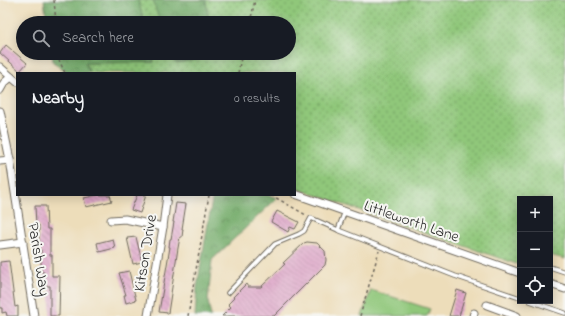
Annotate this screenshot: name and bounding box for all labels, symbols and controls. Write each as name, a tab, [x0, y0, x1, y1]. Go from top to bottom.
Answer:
search box	[16, 16, 296, 60]
icon: search	[30, 27, 52, 49]
text: Search here	[62, 27, 134, 49]
text: Nearby	[32, 86, 84, 111]
text: 0 results	[234, 89, 280, 108]
street label: Littleworth Lane	[360, 194, 463, 250]
map controls	[517, 196, 553, 304]
button: +	[517, 196, 553, 232]
street label: Kitson Drive	[128, 212, 164, 294]
street label: Parish Way	[20, 221, 56, 298]
button: −	[517, 232, 553, 268]
button: locate	[517, 268, 553, 304]

